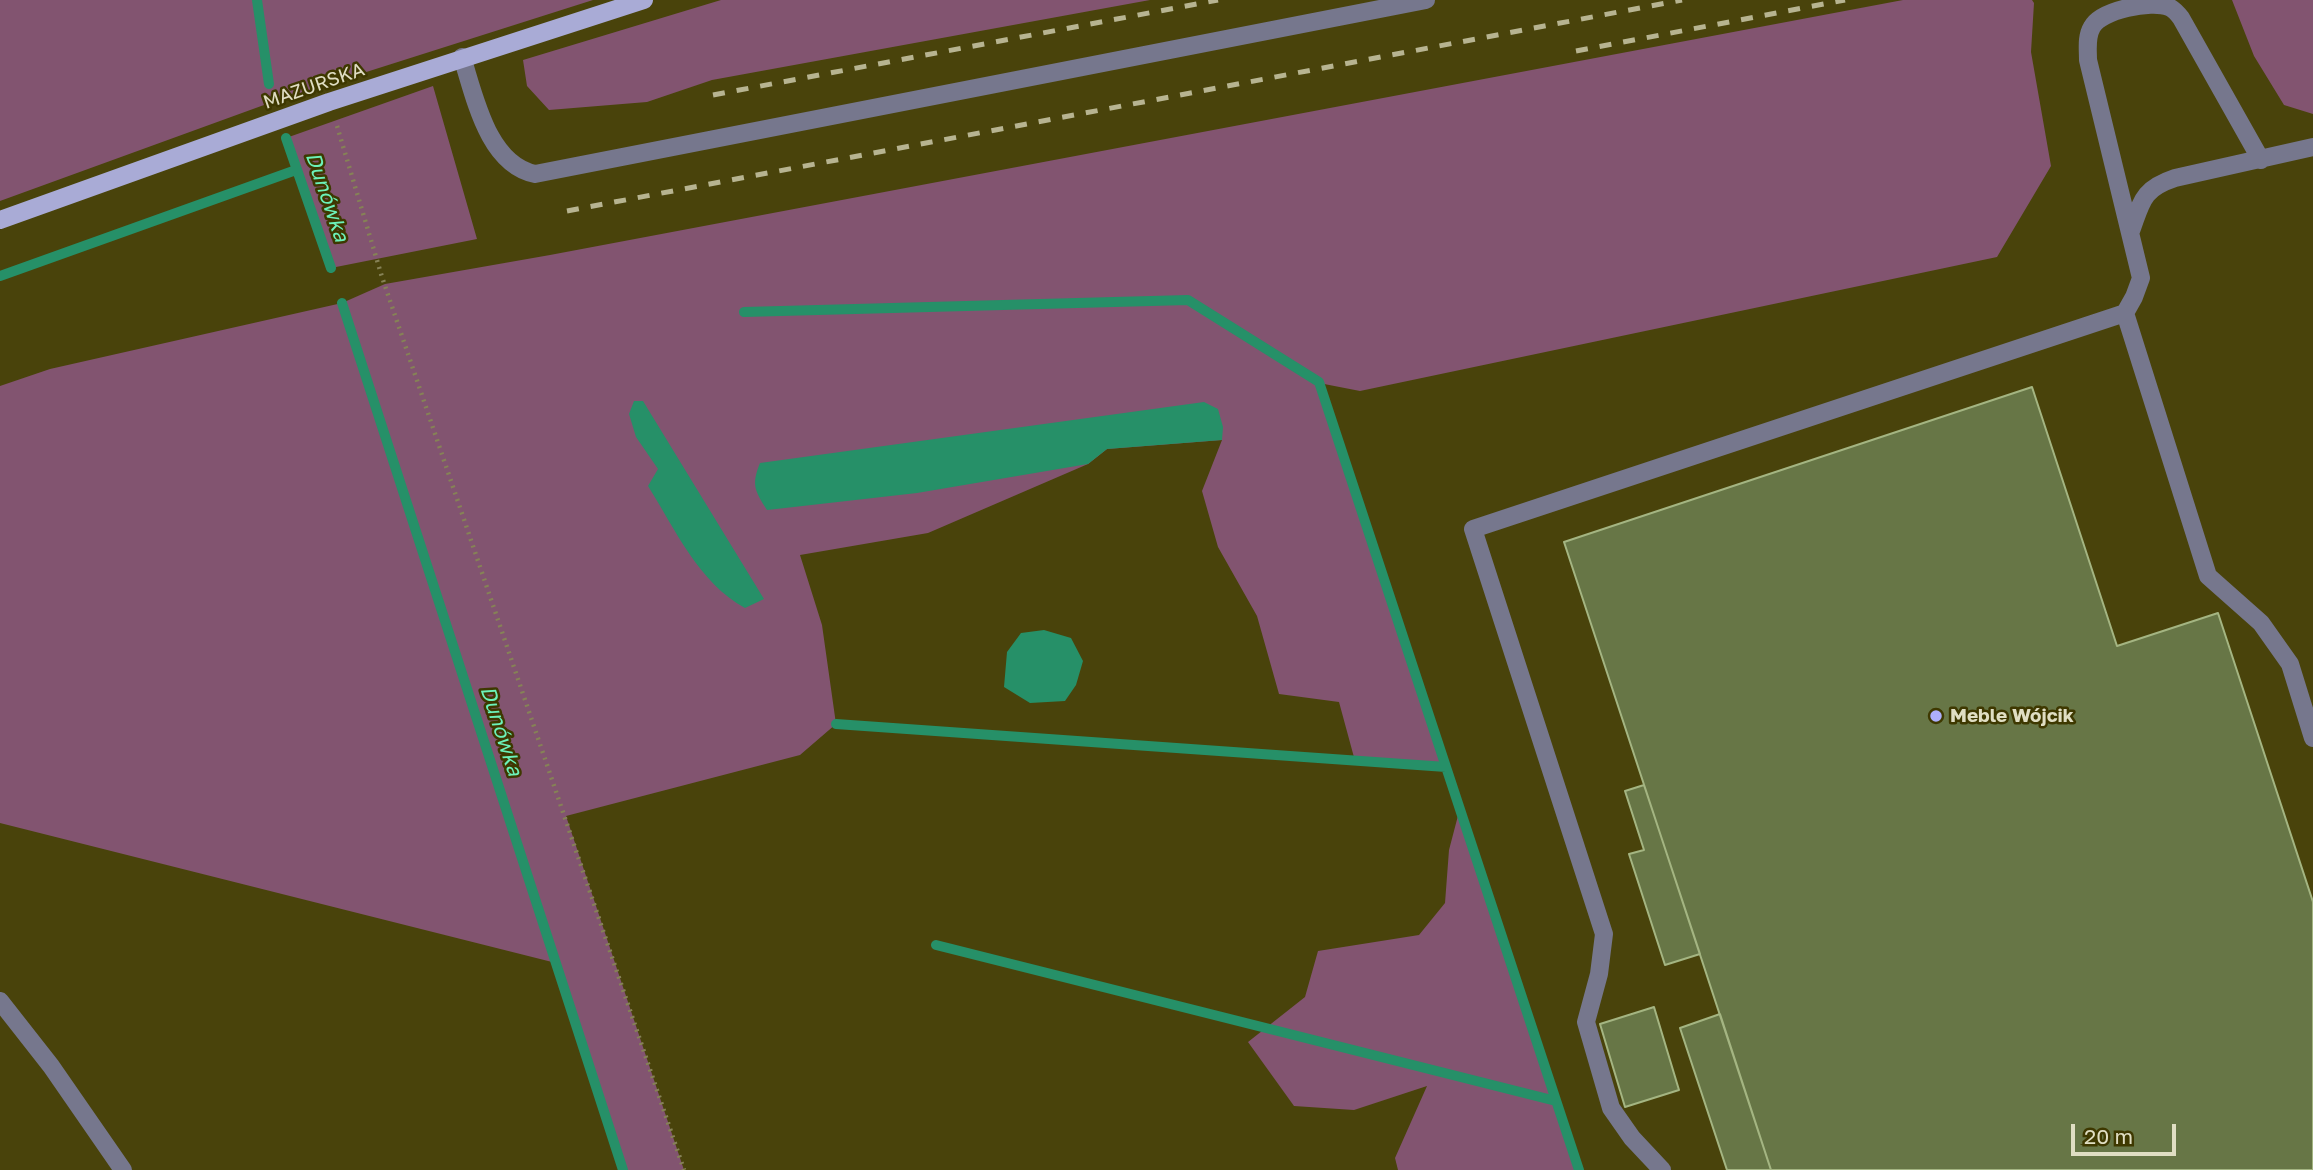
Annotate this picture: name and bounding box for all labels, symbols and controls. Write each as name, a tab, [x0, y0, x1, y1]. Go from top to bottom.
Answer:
street label: MAZURSKA	[260, 58, 368, 114]
water label: Dunówka	[300, 149, 354, 245]
water label: Dunówka	[475, 683, 527, 779]
place label: Meble Wójcik	[1950, 705, 2074, 727]
marker: Meble Wójcik	[1928, 708, 1944, 724]
scale bar	[2075, 1110, 2180, 1154]
text: 20 m	[2084, 1123, 2133, 1149]

